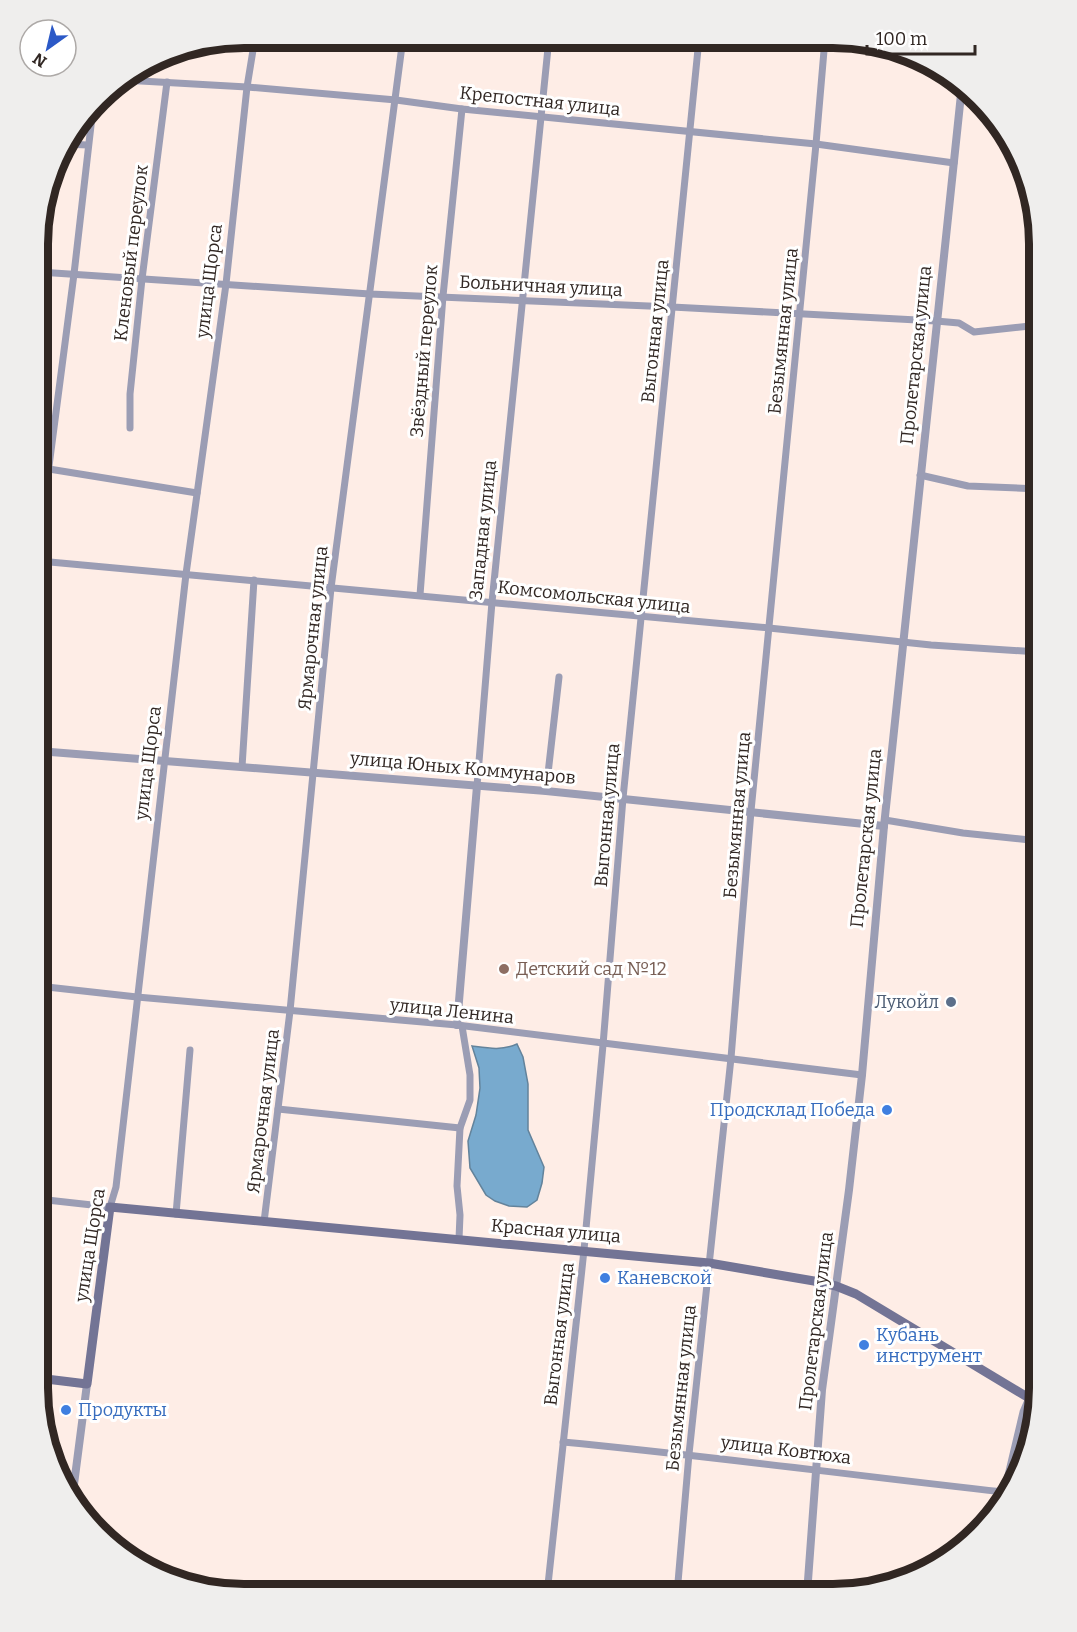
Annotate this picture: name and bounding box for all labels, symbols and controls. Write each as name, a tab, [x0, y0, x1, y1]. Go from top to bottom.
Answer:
north arrow	[18, 18, 78, 78]
scale bar	[867, 18, 975, 56]
text: 100 m	[876, 28, 927, 50]
text: N	[29, 49, 50, 71]
street label: Крепостная улица	[458, 82, 622, 120]
street label: Кленовый переулок	[109, 163, 153, 343]
street label: улица Щорса	[191, 223, 227, 340]
street label: Безымянная улица	[763, 247, 803, 415]
street label: Выгонная улица	[637, 258, 673, 404]
street label: Звёздный переулок	[405, 263, 443, 438]
street label: Пролетарская улица	[896, 264, 936, 446]
street label: Больничная улица	[459, 271, 623, 301]
street label: Западная улица	[465, 459, 501, 601]
street label: Ярмарочная улица	[293, 545, 333, 711]
street label: Комсомольская улица	[496, 576, 692, 618]
street label: улица Щорса	[130, 705, 166, 822]
street label: Безымянная улица	[719, 731, 755, 899]
street label: Выгонная улица	[590, 742, 624, 888]
street label: улица Юных Коммунаров	[348, 747, 577, 789]
street label: Пролетарская улица	[846, 747, 886, 929]
place label: Детский сад №12	[516, 958, 667, 980]
marker: Детский сад №12	[497, 962, 511, 976]
place label: Лукойл	[875, 991, 939, 1013]
street label: улица Ленина	[388, 993, 515, 1028]
marker: Лукойл	[944, 995, 958, 1009]
street label: Ярмарочная улица	[242, 1027, 284, 1194]
place label: Продсклад Победа	[710, 1099, 875, 1121]
marker: Продсклад Победа	[880, 1103, 894, 1117]
street label: улица Щорса	[70, 1186, 110, 1304]
street label: Красная улица	[490, 1214, 622, 1248]
street label: Пролетарская улица	[794, 1230, 838, 1412]
street label: Выгонная улица	[539, 1261, 579, 1407]
place label: Каневской	[617, 1267, 712, 1289]
marker: Каневской	[598, 1271, 612, 1285]
street label: Безымянная улица	[661, 1304, 701, 1472]
place label: Кубань инструмент	[876, 1324, 982, 1367]
marker: Кубань инструмент	[857, 1338, 871, 1352]
place label: Продукты	[78, 1399, 167, 1421]
marker: Продукты	[59, 1403, 73, 1417]
street label: улица Ковтюха	[719, 1431, 853, 1469]

